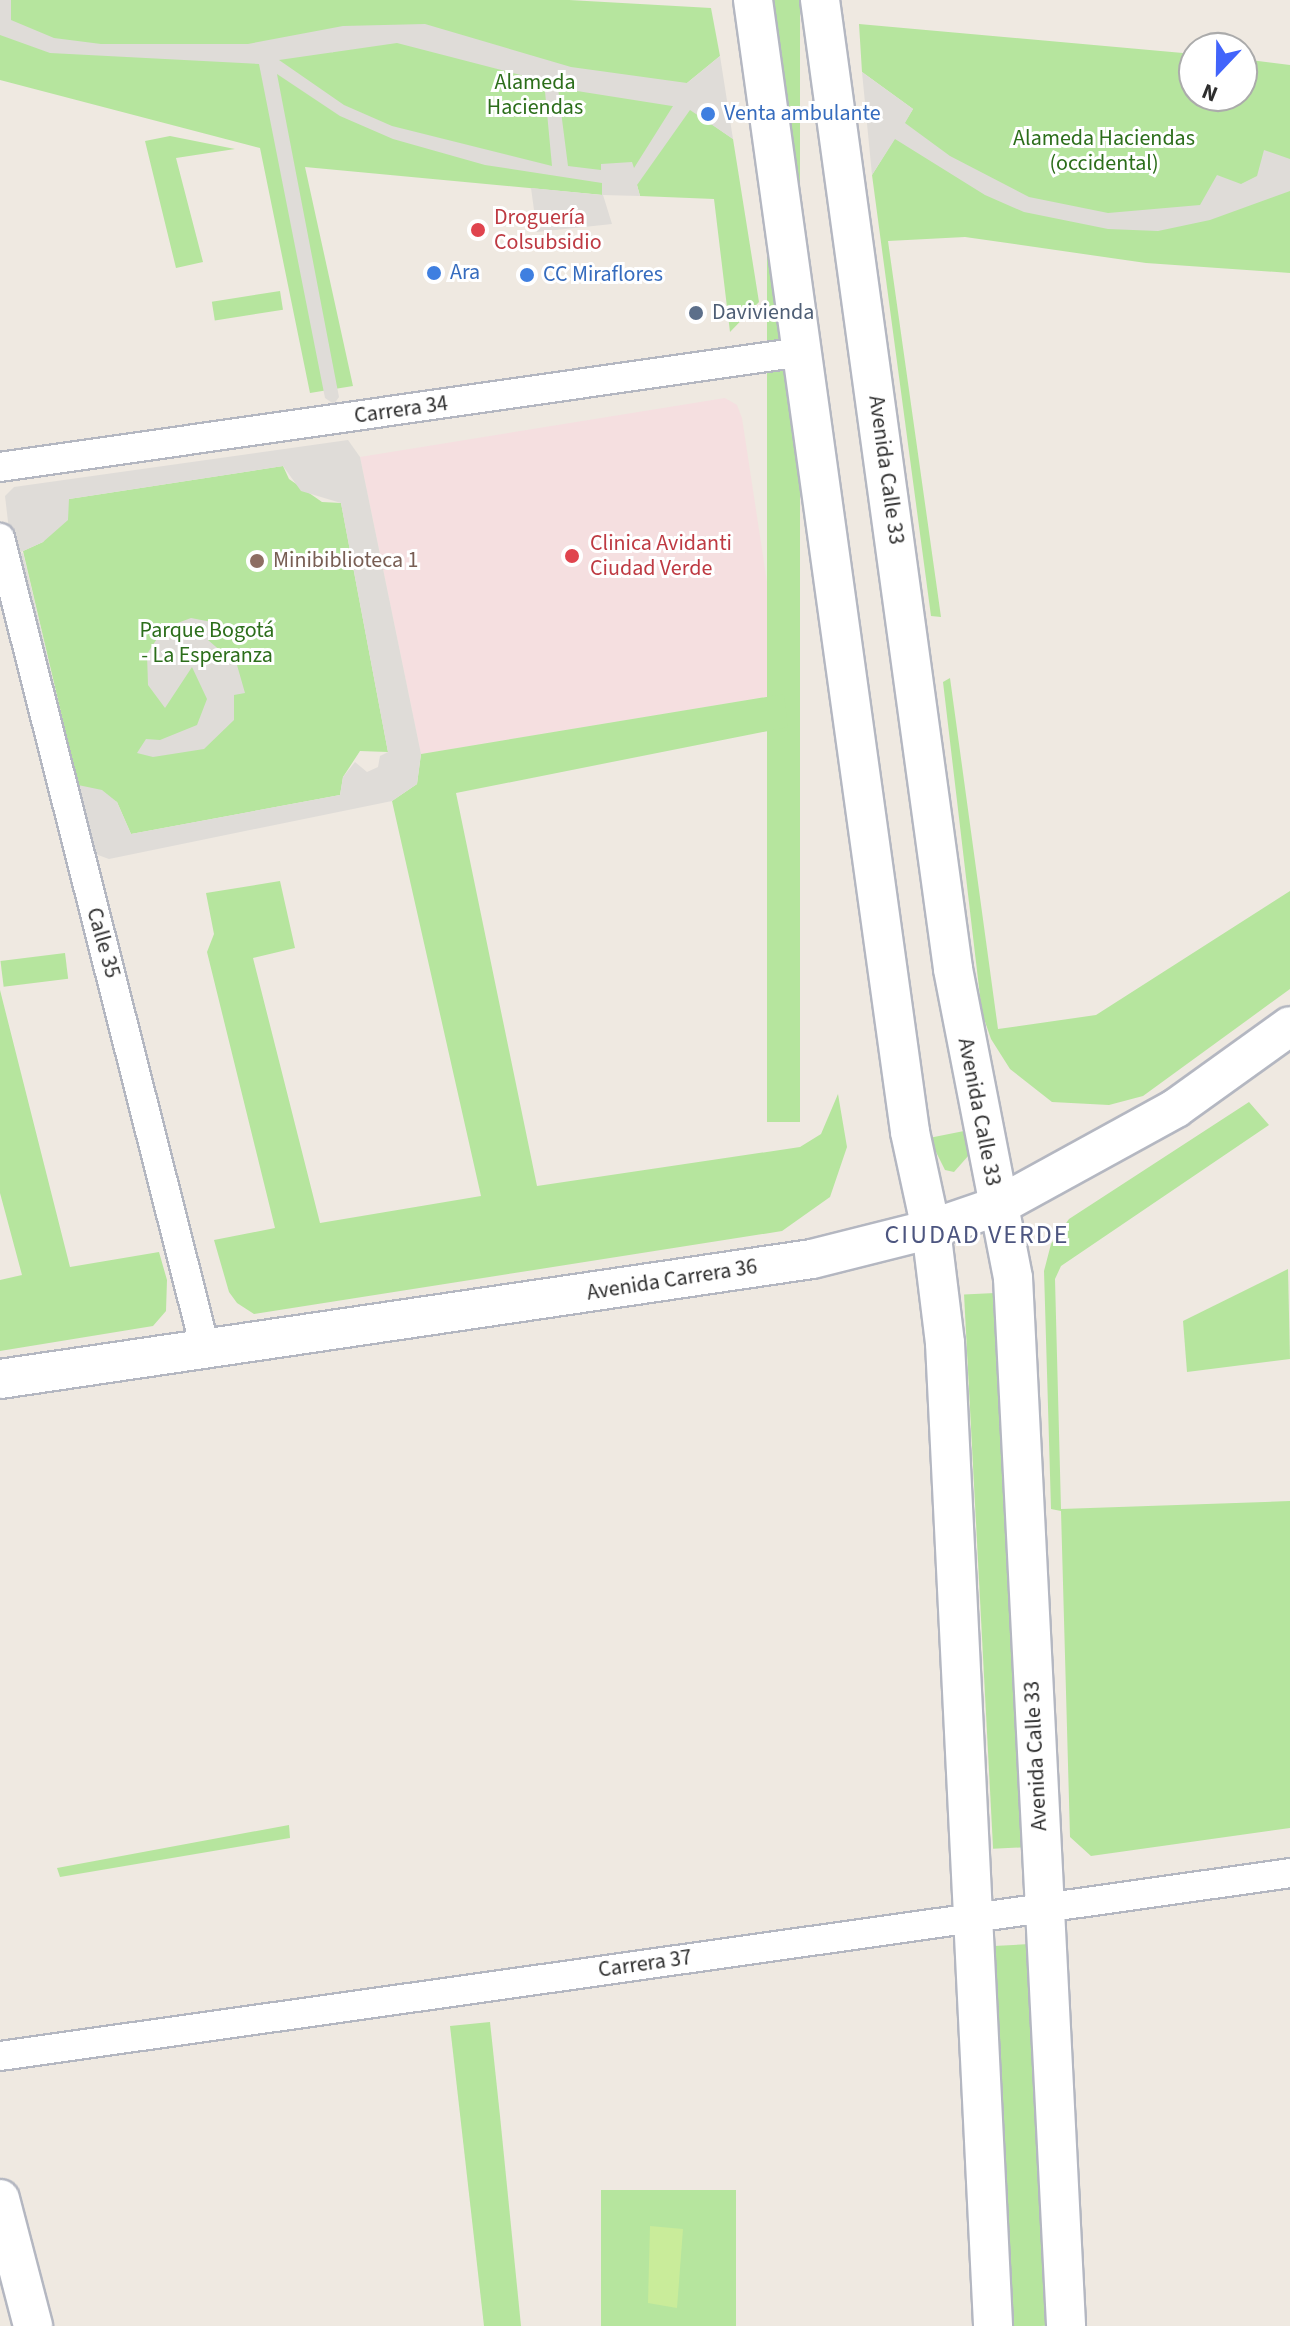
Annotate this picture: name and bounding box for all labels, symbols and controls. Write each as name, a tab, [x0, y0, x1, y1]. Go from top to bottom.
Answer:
north arrow	[1178, 32, 1258, 112]
park label: Alameda Haciendas	[487, 69, 583, 120]
text: N	[1197, 75, 1223, 110]
place label: Venta ambulante	[724, 101, 881, 127]
marker: Venta ambulante	[699, 105, 717, 123]
park label: Alameda Haciendas (occidental)	[1013, 125, 1195, 176]
place label: Droguería Colsubsidio	[494, 204, 602, 256]
marker: Droguería Colsubsidio	[469, 221, 487, 239]
place label: Ara	[450, 260, 480, 286]
place label: CC Miraflores	[543, 262, 663, 288]
marker: Ara	[425, 264, 443, 282]
marker: CC Miraflores	[518, 266, 536, 284]
place label: Davivienda	[712, 300, 814, 326]
marker: Davivienda	[687, 304, 705, 322]
street label: Carrera 34	[353, 390, 449, 430]
street label: Avenida Calle 33	[862, 394, 910, 546]
place label: Clinica Avidanti Ciudad Verde	[590, 530, 732, 582]
marker: Clinica Avidanti Ciudad Verde	[561, 545, 583, 567]
place label: Minibiblioteca 1	[273, 548, 418, 574]
marker: Minibiblioteca 1	[248, 552, 266, 570]
park label: Parque Bogotá - La Esperanza	[140, 617, 274, 668]
street label: Calle 35	[80, 905, 126, 981]
street label: Avenida Calle 33	[952, 1036, 1006, 1188]
district label: CIUDAD VERDE	[884, 1219, 1070, 1251]
street label: Avenida Carrera 36	[585, 1254, 759, 1306]
street label: Avenida Calle 33	[1019, 1680, 1053, 1832]
street label: Carrera 37	[597, 1944, 693, 1984]

